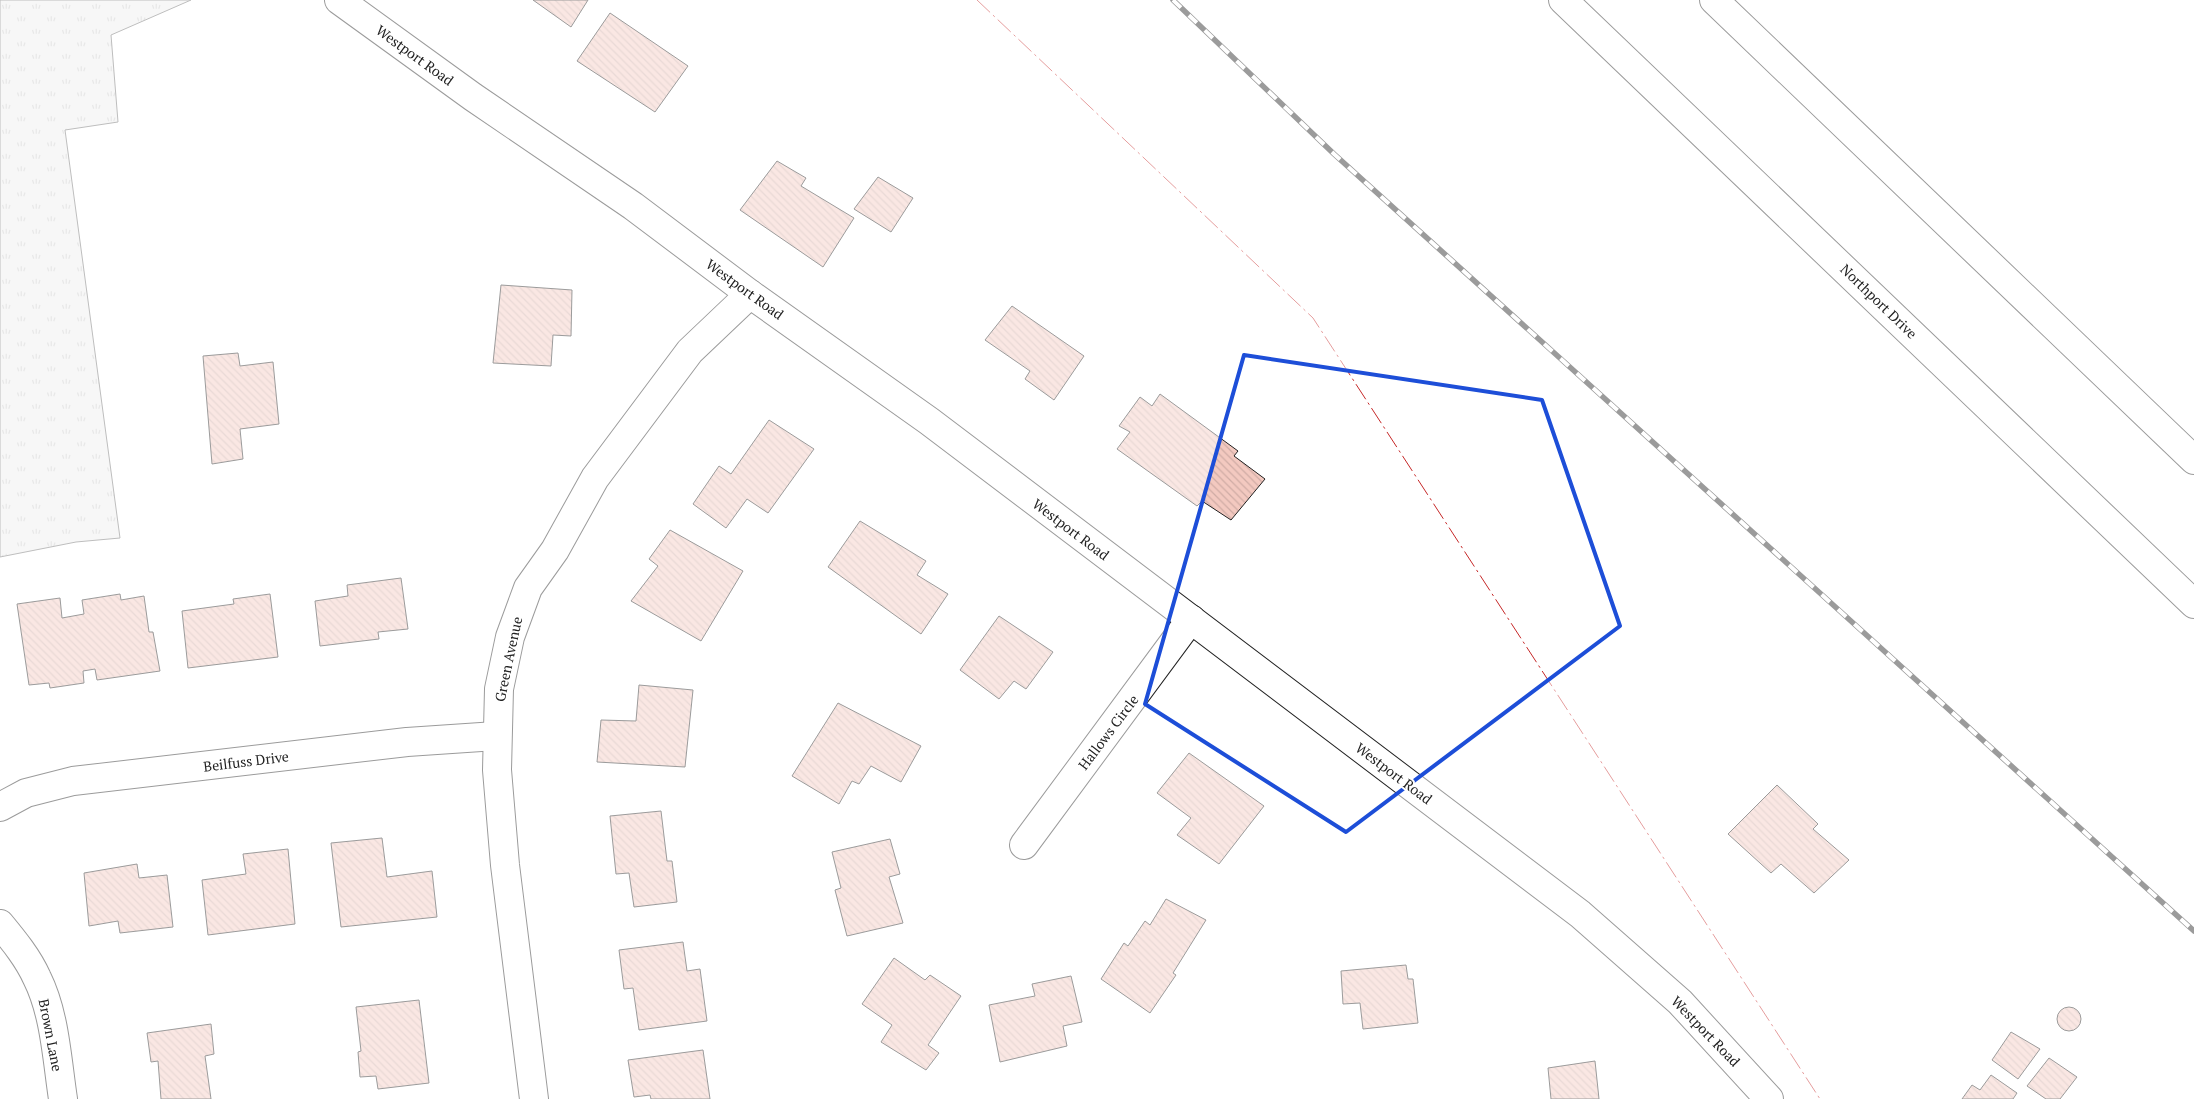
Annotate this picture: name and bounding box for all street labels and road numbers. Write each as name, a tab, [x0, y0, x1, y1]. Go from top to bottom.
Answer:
street label: Westport Road	[372, 20, 458, 90]
street label: Westport Road	[702, 254, 788, 324]
street label: Northport Drive	[1837, 259, 1921, 343]
street label: Westport Road	[1029, 494, 1113, 564]
street label: Green Avenue	[490, 615, 526, 703]
street label: Hallows Circle	[1074, 691, 1142, 773]
street label: Westport Road	[1352, 738, 1436, 808]
street label: Beilfuss Drive	[202, 746, 290, 776]
street label: Westport Road	[1667, 992, 1745, 1071]
street label: Brown Lane	[35, 997, 67, 1073]

